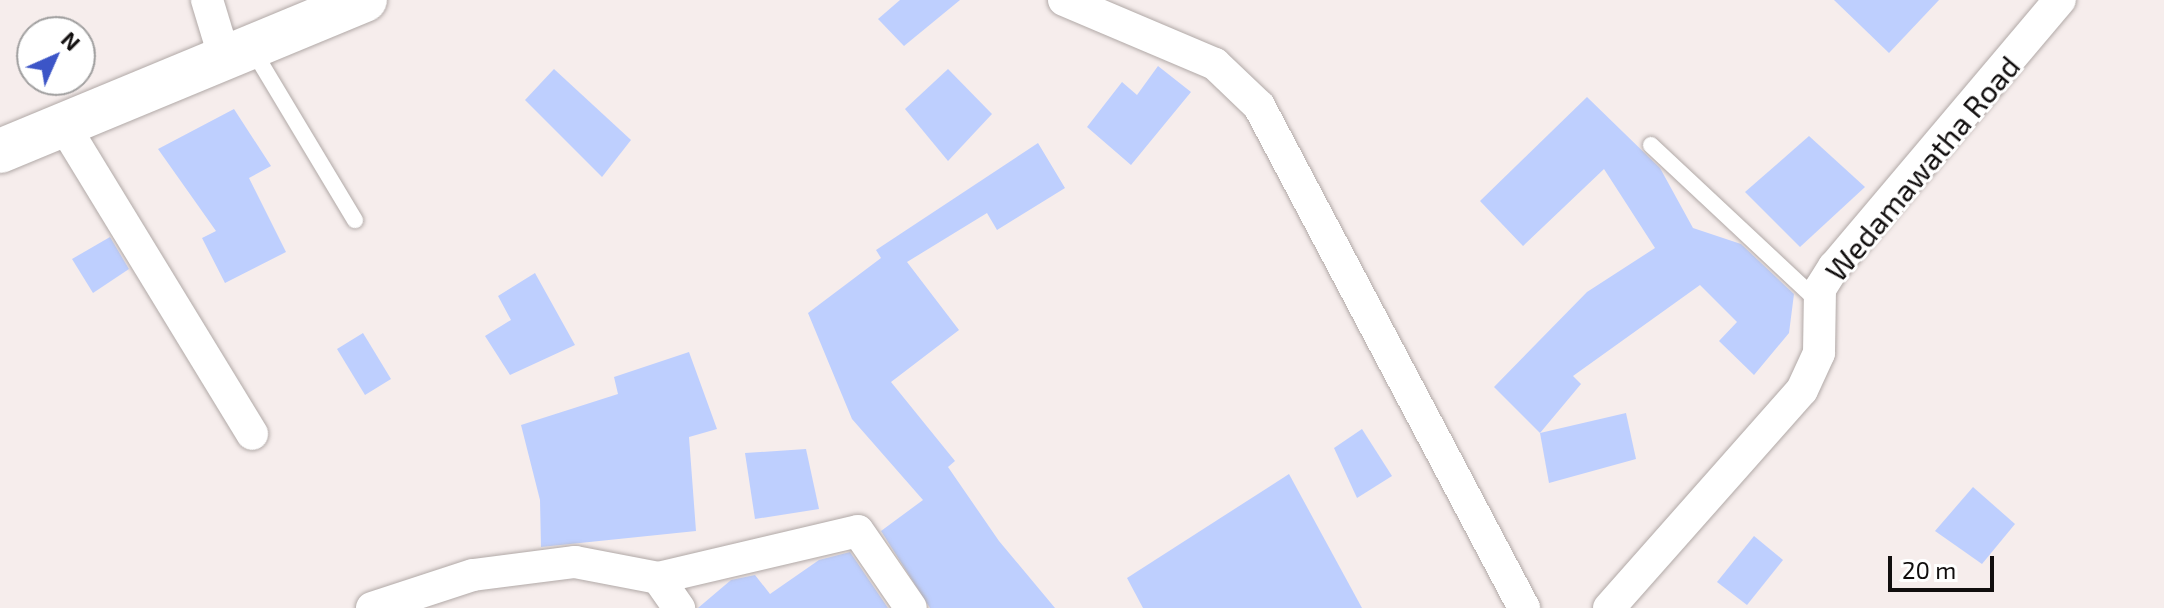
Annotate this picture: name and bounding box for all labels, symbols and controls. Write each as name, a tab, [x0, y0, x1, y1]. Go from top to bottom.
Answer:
north arrow	[16, 16, 96, 96]
text: N	[57, 26, 86, 55]
street label: Wedamawatha Road	[1817, 48, 2027, 288]
scale bar	[1892, 540, 1998, 590]
text: 20 m	[1902, 555, 1956, 584]

